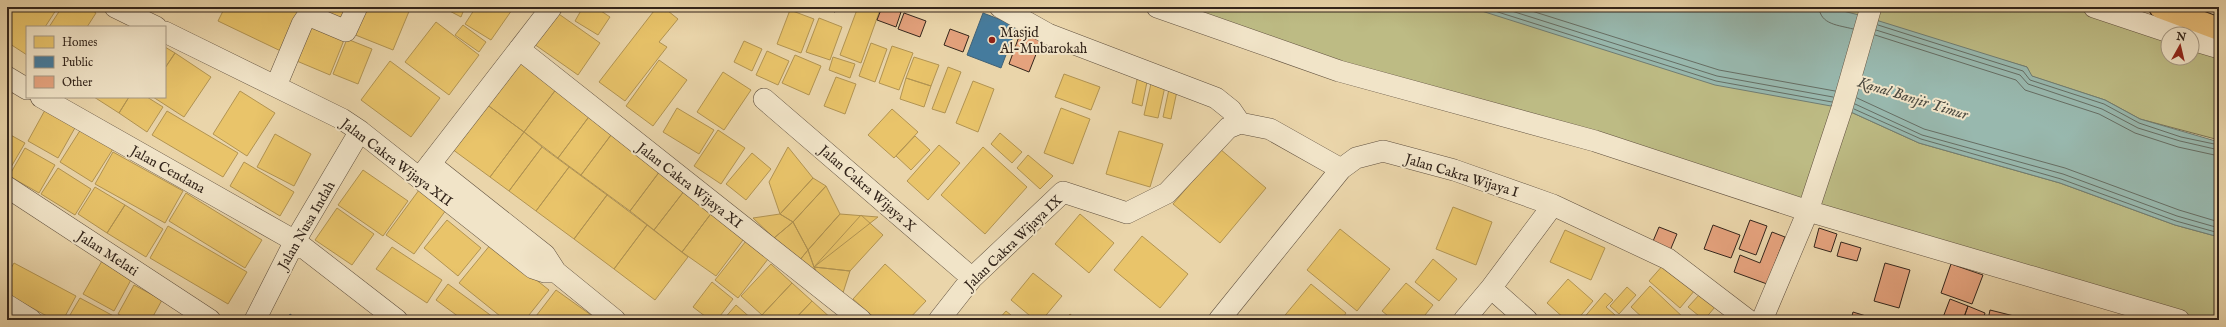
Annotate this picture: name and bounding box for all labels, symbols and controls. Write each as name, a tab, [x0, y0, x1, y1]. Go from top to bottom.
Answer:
place label: Masjid Al-Mubarokah	[999, 24, 1088, 58]
legend	[26, 26, 166, 98]
north arrow	[2160, 26, 2200, 66]
text: N	[2175, 29, 2187, 45]
text: Homes	[62, 35, 98, 50]
marker: Masjid Al-Mubarokah	[987, 35, 997, 45]
text: Public	[62, 55, 93, 70]
water label: Kanal Banjir Timur	[1854, 72, 1971, 125]
text: Other	[62, 75, 93, 90]
street label: Jalan Cakra Wijaya XII	[335, 114, 456, 211]
street label: Jalan Cakra Wijaya XI	[631, 138, 746, 233]
street label: Jalan Cakra Wijaya X	[813, 140, 920, 236]
street label: Jalan Cendana	[125, 141, 209, 198]
street label: Jalan Cakra Wijaya I	[1401, 150, 1521, 202]
street label: Jalan Nusa Indah	[273, 178, 340, 275]
street label: Jalan Cakra Wijaya IX	[960, 191, 1067, 295]
street label: Jalan Melati	[72, 226, 142, 281]

